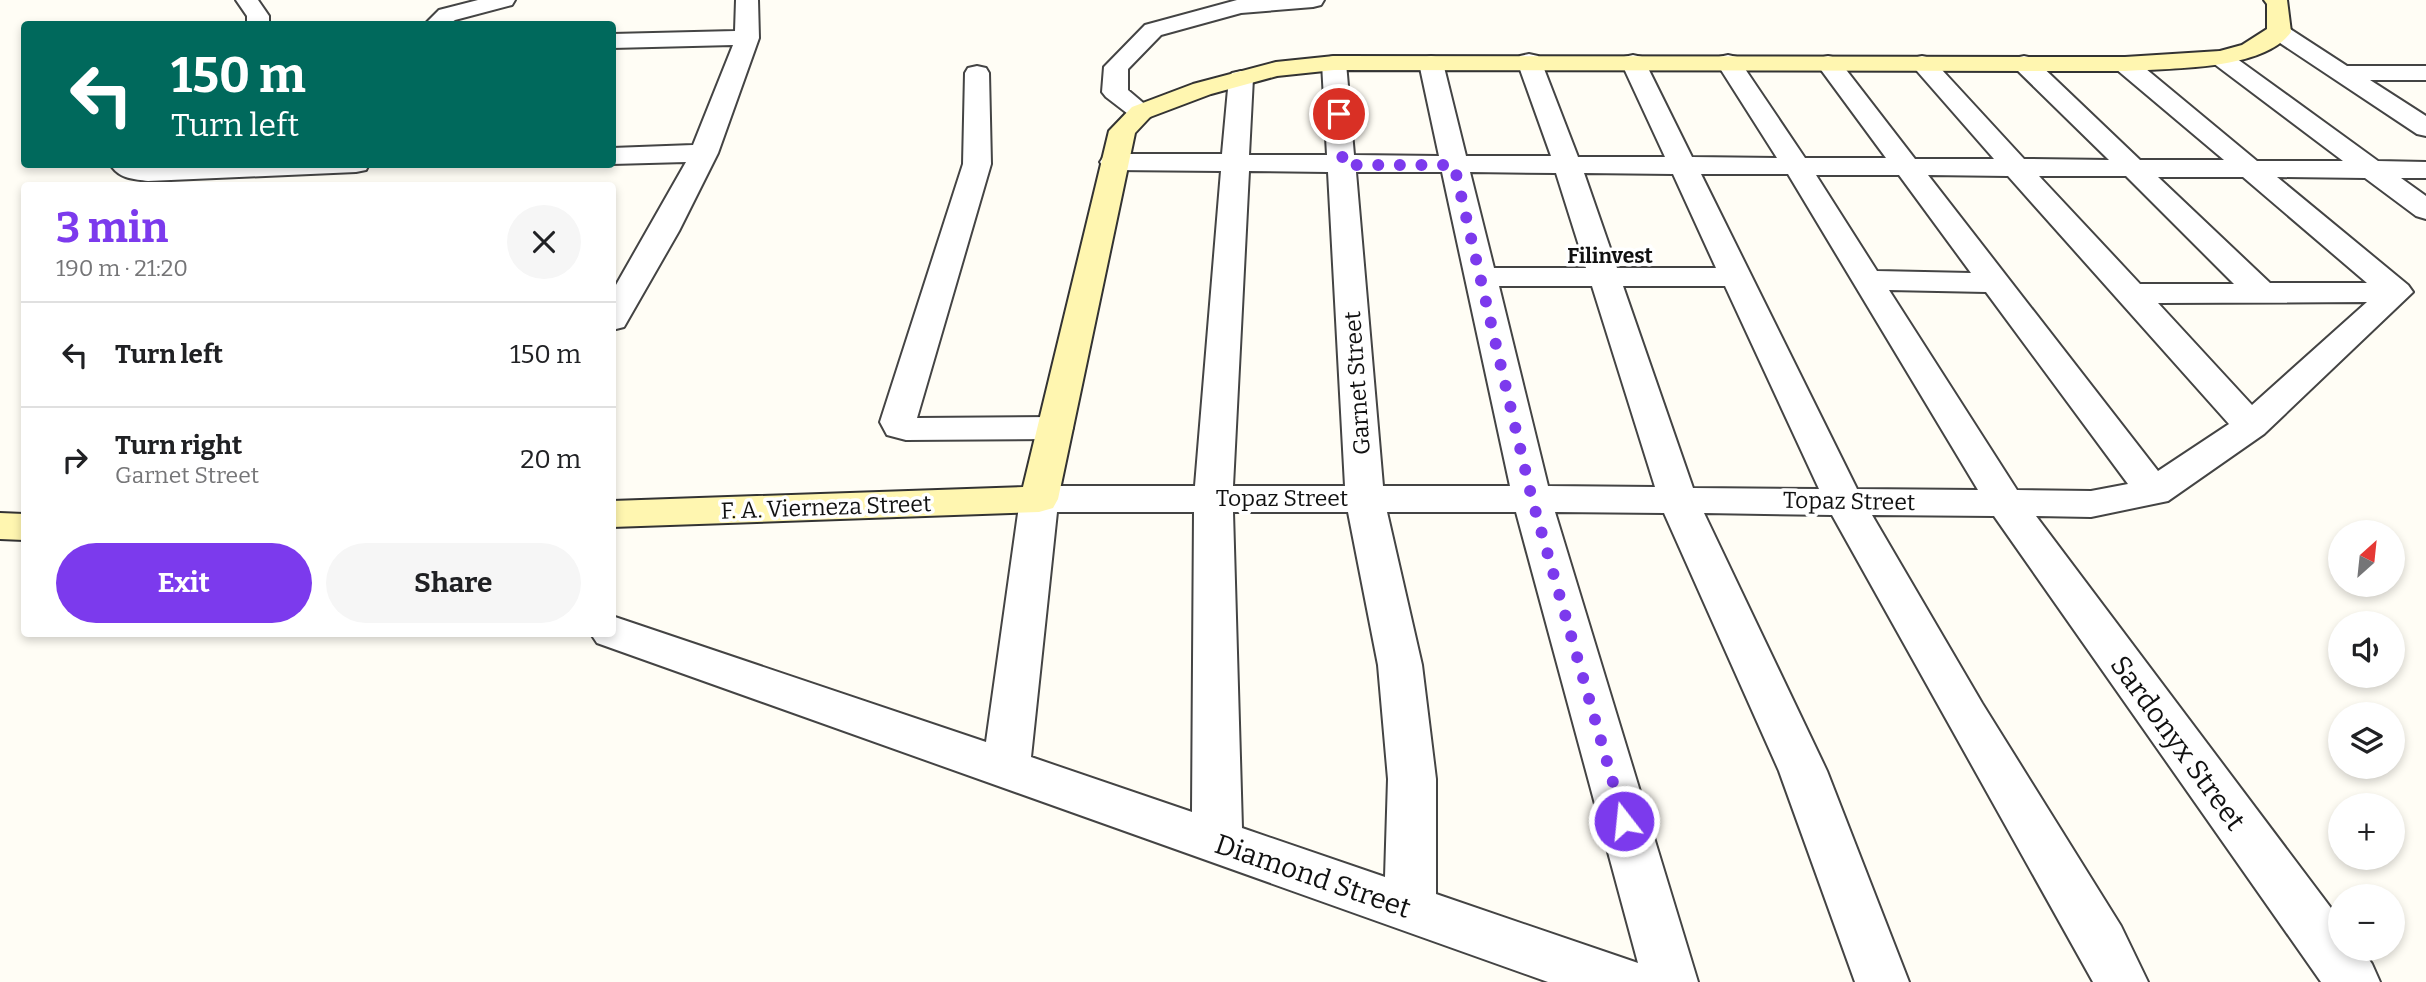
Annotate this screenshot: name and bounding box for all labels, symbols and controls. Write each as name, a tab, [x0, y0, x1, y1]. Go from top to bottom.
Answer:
text: 150 m	[171, 46, 306, 105]
icon: left	[56, 49, 147, 140]
pin	[1309, 84, 1369, 144]
icon: arrive	[1320, 95, 1358, 133]
text: Turn left	[171, 106, 299, 144]
text: 3 min	[56, 203, 168, 253]
button: close	[507, 205, 581, 279]
district label: Filinvest	[1567, 243, 1654, 269]
text: 190 m · 21:20	[56, 254, 188, 282]
street label: Garnet Street	[1338, 310, 1376, 456]
icon: left	[56, 336, 94, 374]
text: Turn left	[115, 339, 223, 370]
text: 150 m	[510, 339, 581, 370]
text: Turn right	[115, 430, 242, 461]
icon: right	[56, 441, 94, 479]
text: 20 m	[520, 444, 581, 475]
text: Garnet Street	[115, 461, 259, 489]
street label: Topaz Street	[1216, 484, 1348, 512]
street label: Topaz Street	[1783, 486, 1915, 516]
street label: F. A. Vierneza Street	[720, 489, 932, 525]
north arrow	[2328, 520, 2404, 597]
map controls	[2328, 520, 2405, 961]
button: Exit	[56, 543, 312, 623]
button: Share	[326, 543, 581, 623]
button: sound	[2328, 611, 2405, 688]
street label: Sardonyx Street	[2104, 649, 2252, 837]
button: layers	[2328, 702, 2405, 779]
position arrow	[1587, 784, 1661, 858]
button: +	[2328, 793, 2405, 870]
street label: Diamond Street	[1211, 827, 1415, 925]
button: −	[2328, 884, 2405, 961]

